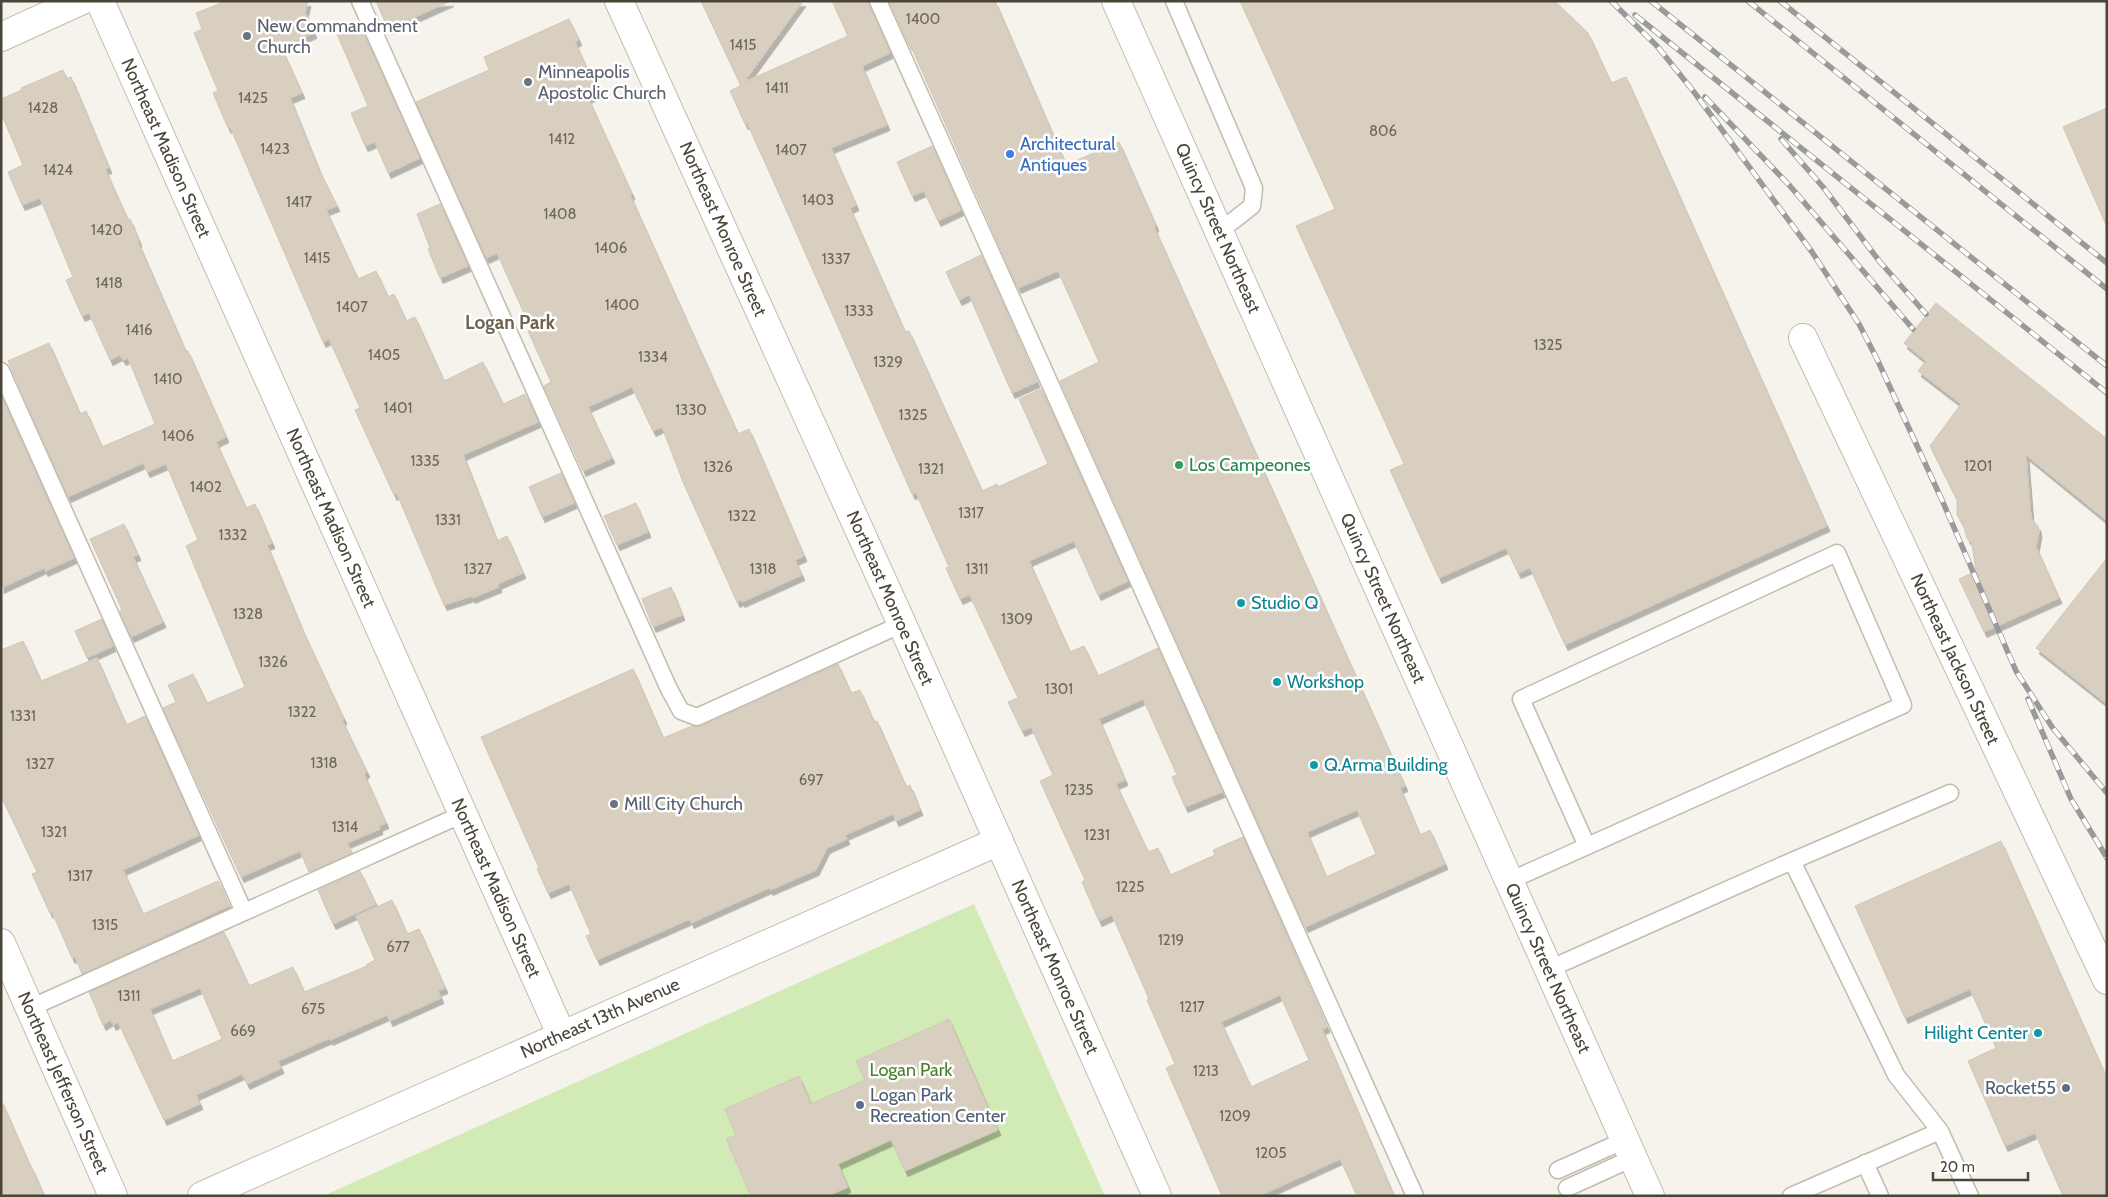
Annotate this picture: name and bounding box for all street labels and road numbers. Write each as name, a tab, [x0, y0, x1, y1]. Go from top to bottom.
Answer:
street label: Northeast Madison Street	[117, 55, 215, 241]
street label: Northeast Monroe Street	[675, 138, 771, 320]
street label: Quincy Street Northeast	[1171, 140, 1265, 316]
street label: Northeast Madison Street	[282, 425, 380, 611]
street label: Northeast Monroe Street	[842, 507, 938, 689]
street label: Quincy Street Northeast	[1336, 510, 1430, 686]
street label: Northeast Jackson Street	[1906, 570, 2004, 748]
street label: Northeast Madison Street	[447, 795, 545, 981]
street label: Northeast Monroe Street	[1007, 876, 1103, 1058]
street label: Quincy Street Northeast	[1501, 880, 1595, 1056]
street label: Northeast 13th Avenue	[517, 973, 683, 1063]
street label: Northeast Jefferson Street	[13, 988, 113, 1178]

